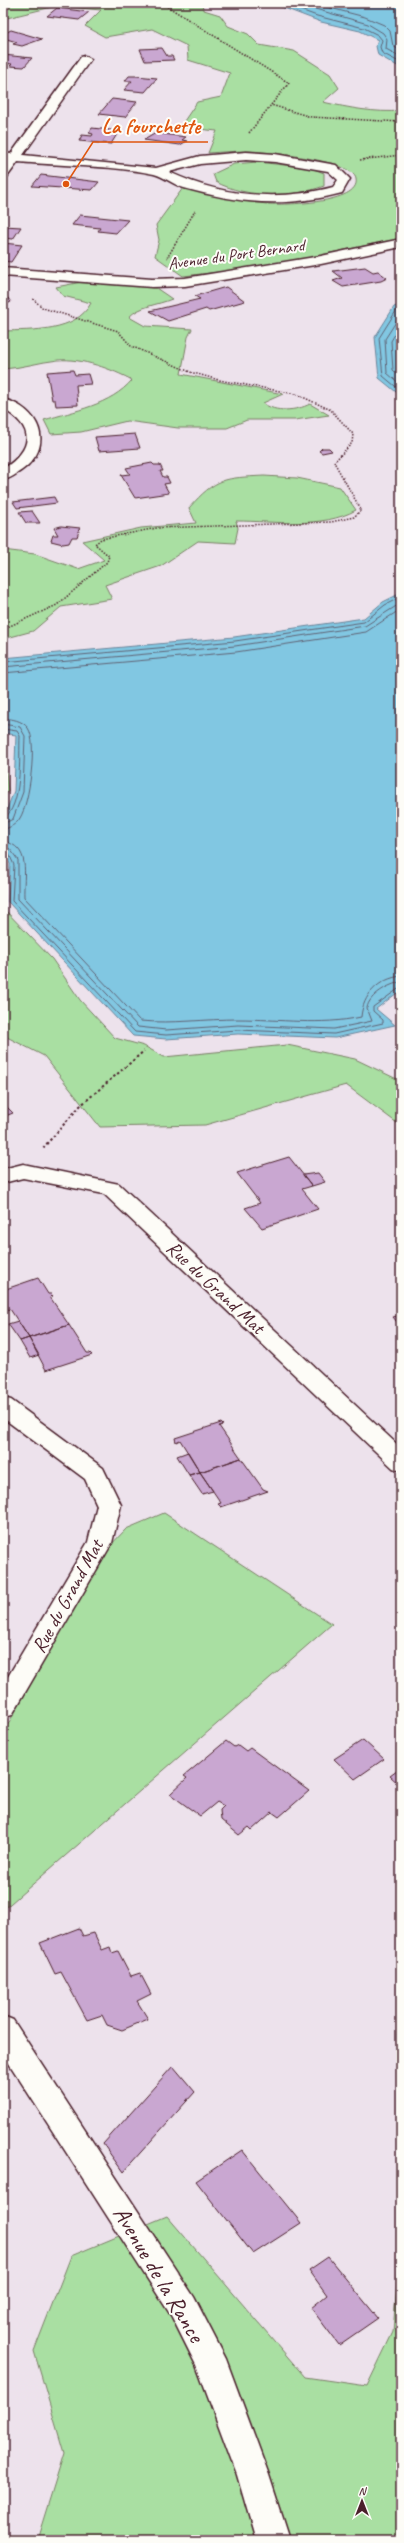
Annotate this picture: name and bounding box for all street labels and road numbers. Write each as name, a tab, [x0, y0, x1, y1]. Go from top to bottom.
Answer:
street label: Avenue du Port Bernard	[166, 234, 308, 274]
street label: Rue du Grand Mat	[161, 1235, 272, 1341]
street label: Rue du Grand Mat	[26, 1533, 110, 1657]
street label: Avenue de la Rance	[107, 2200, 213, 2349]

